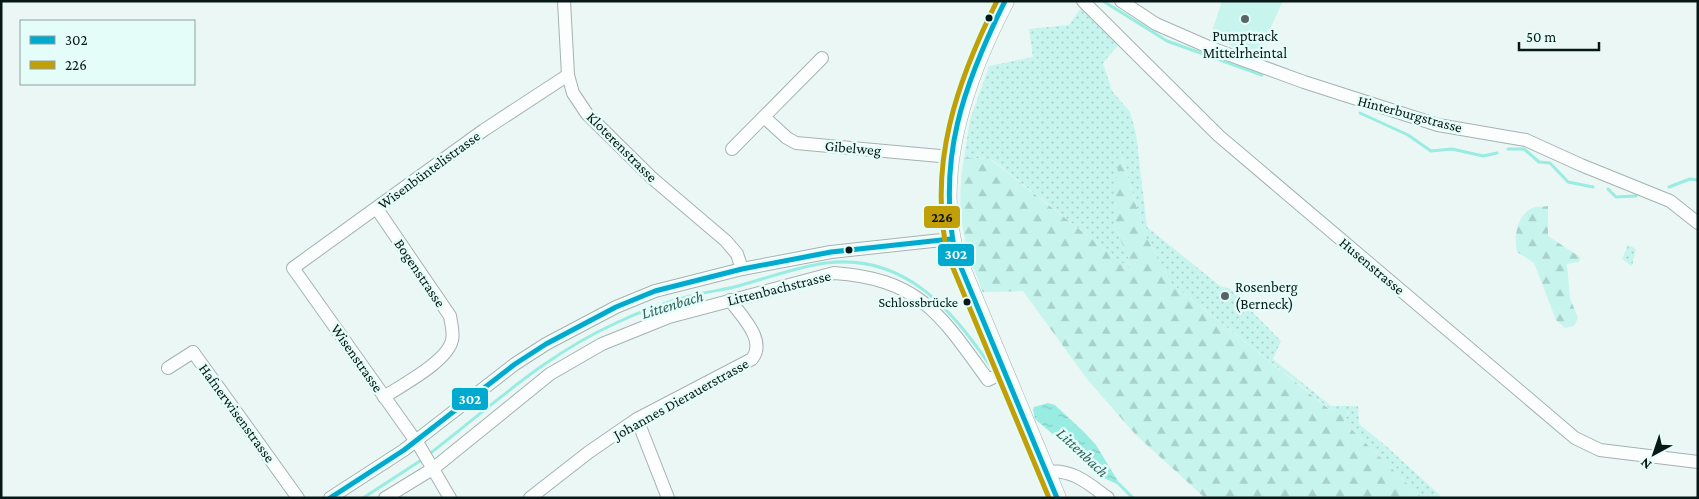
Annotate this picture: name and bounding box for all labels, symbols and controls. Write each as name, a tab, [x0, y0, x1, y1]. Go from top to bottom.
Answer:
unlabelled marker	[984, 13, 994, 23]
marker: Pumptrack Mittelrheintal	[1239, 13, 1251, 25]
legend	[20, 20, 195, 85]
scale bar	[1519, 20, 1599, 52]
place label: Pumptrack Mittelrheintal	[1203, 28, 1287, 61]
text: 50 m	[1526, 29, 1556, 45]
text: 302	[65, 32, 88, 48]
text: 226	[65, 57, 87, 73]
street label: Hinterburgstrasse	[1356, 92, 1464, 137]
street label: Kloterenstrasse	[584, 109, 661, 186]
street label: Wisenbüntelistrasse	[375, 127, 483, 212]
street label: Gibelweg	[824, 138, 882, 159]
line badge: 226	[923, 205, 961, 229]
text: 226	[931, 209, 953, 225]
street label: Husenstrasse	[1336, 234, 1408, 298]
street label: Bogenstrasse	[391, 236, 449, 311]
line badge: 302	[937, 243, 975, 267]
unlabelled marker	[844, 245, 854, 255]
text: 302	[945, 246, 967, 262]
street label: Littenbachstrasse	[726, 267, 833, 309]
place label: Rosenberg (Berneck)	[1235, 279, 1298, 313]
water label: Littenbach	[639, 287, 705, 322]
marker: Rosenberg (Berneck)	[1219, 290, 1231, 302]
place label: Schlossbrücke	[879, 294, 958, 310]
marker: Schlossbrücke	[962, 297, 972, 307]
street label: Wisenstrasse	[328, 321, 386, 395]
street label: Johannes Dierauerstrasse	[609, 355, 752, 445]
street label: Hafnerwisenstrasse	[196, 361, 278, 466]
line badge: 302	[451, 387, 489, 411]
text: 302	[459, 391, 481, 407]
water label: Littenbach	[1054, 424, 1112, 481]
north arrow	[1629, 429, 1679, 479]
text: N	[1636, 454, 1654, 473]

